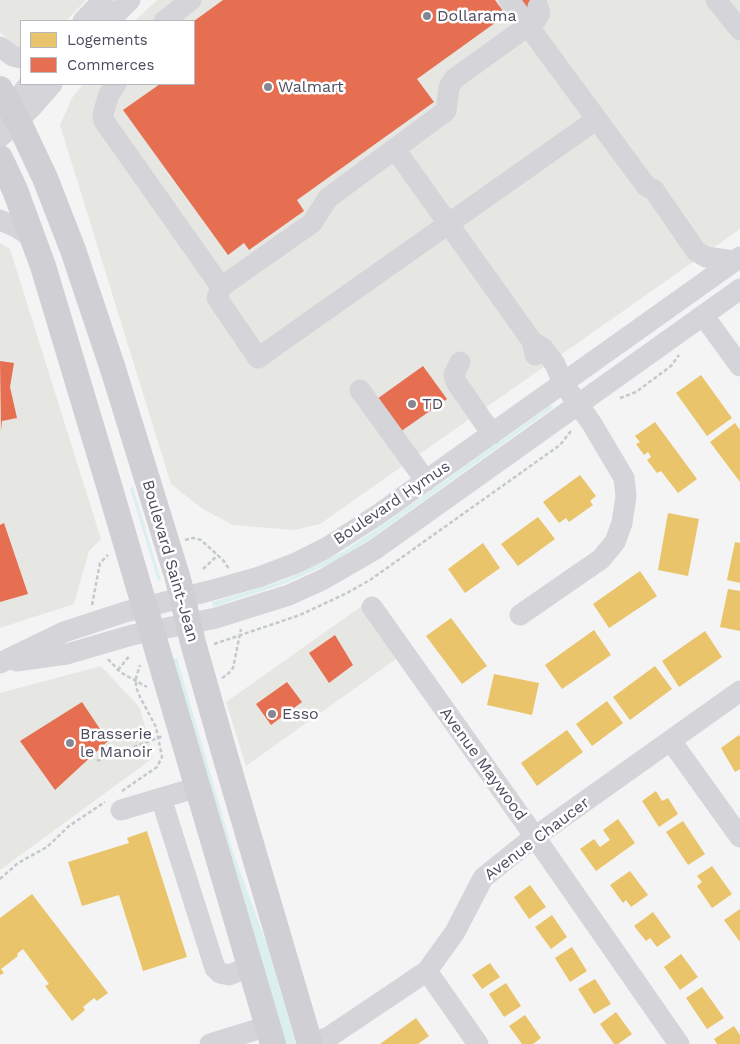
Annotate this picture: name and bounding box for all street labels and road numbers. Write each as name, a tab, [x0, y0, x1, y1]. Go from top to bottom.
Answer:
street label: Boulevard Hymus	[330, 457, 454, 549]
street label: Boulevard Saint-Jean	[138, 478, 202, 644]
street label: Avenue Maywood	[436, 704, 530, 824]
street label: Avenue Chaucer	[481, 793, 593, 885]

